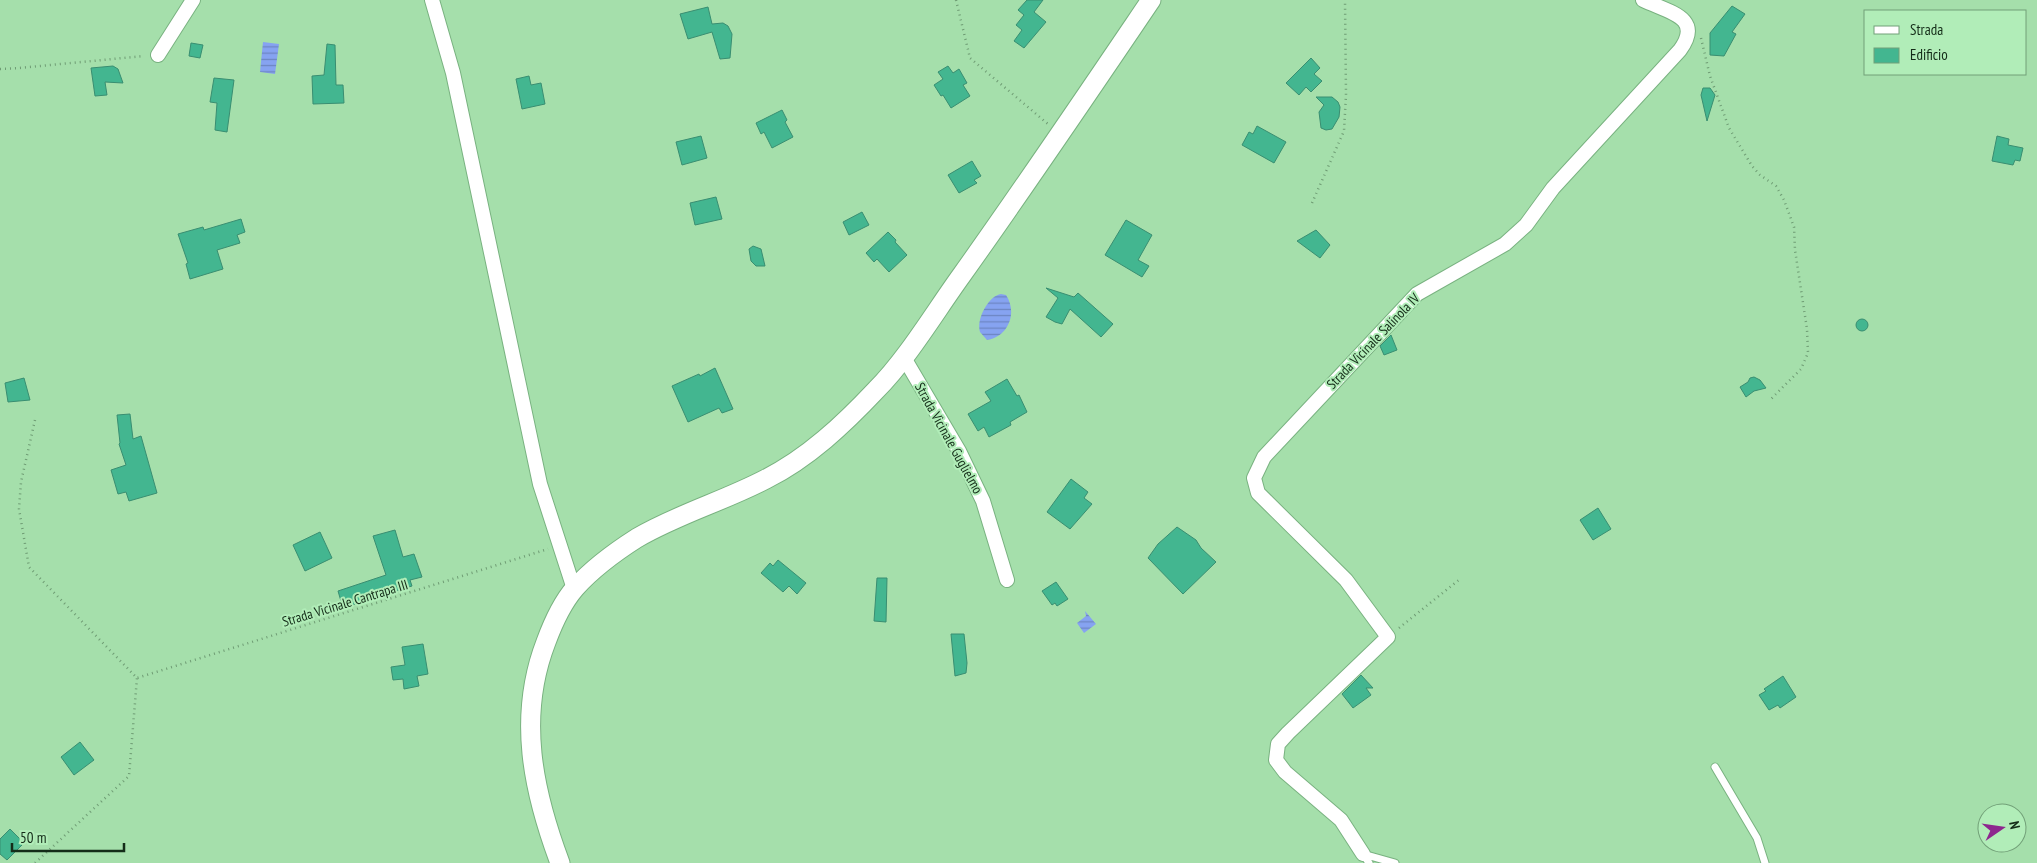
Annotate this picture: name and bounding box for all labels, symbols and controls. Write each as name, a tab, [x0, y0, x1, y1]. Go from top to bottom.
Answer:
legend	[1864, 10, 2027, 75]
text: Strada	[1910, 20, 1943, 39]
text: Edificio	[1910, 45, 1948, 64]
street label: Strada Vicinale Salinola IV	[1323, 289, 1424, 393]
street label: Strada Vicinale Guglielmo	[911, 379, 987, 497]
street label: Strada Vicinale Cantrapa III	[280, 575, 410, 631]
north arrow	[1977, 803, 2027, 853]
text: N	[2005, 819, 2024, 831]
scale bar	[12, 820, 125, 852]
text: 50 m	[20, 828, 46, 847]

